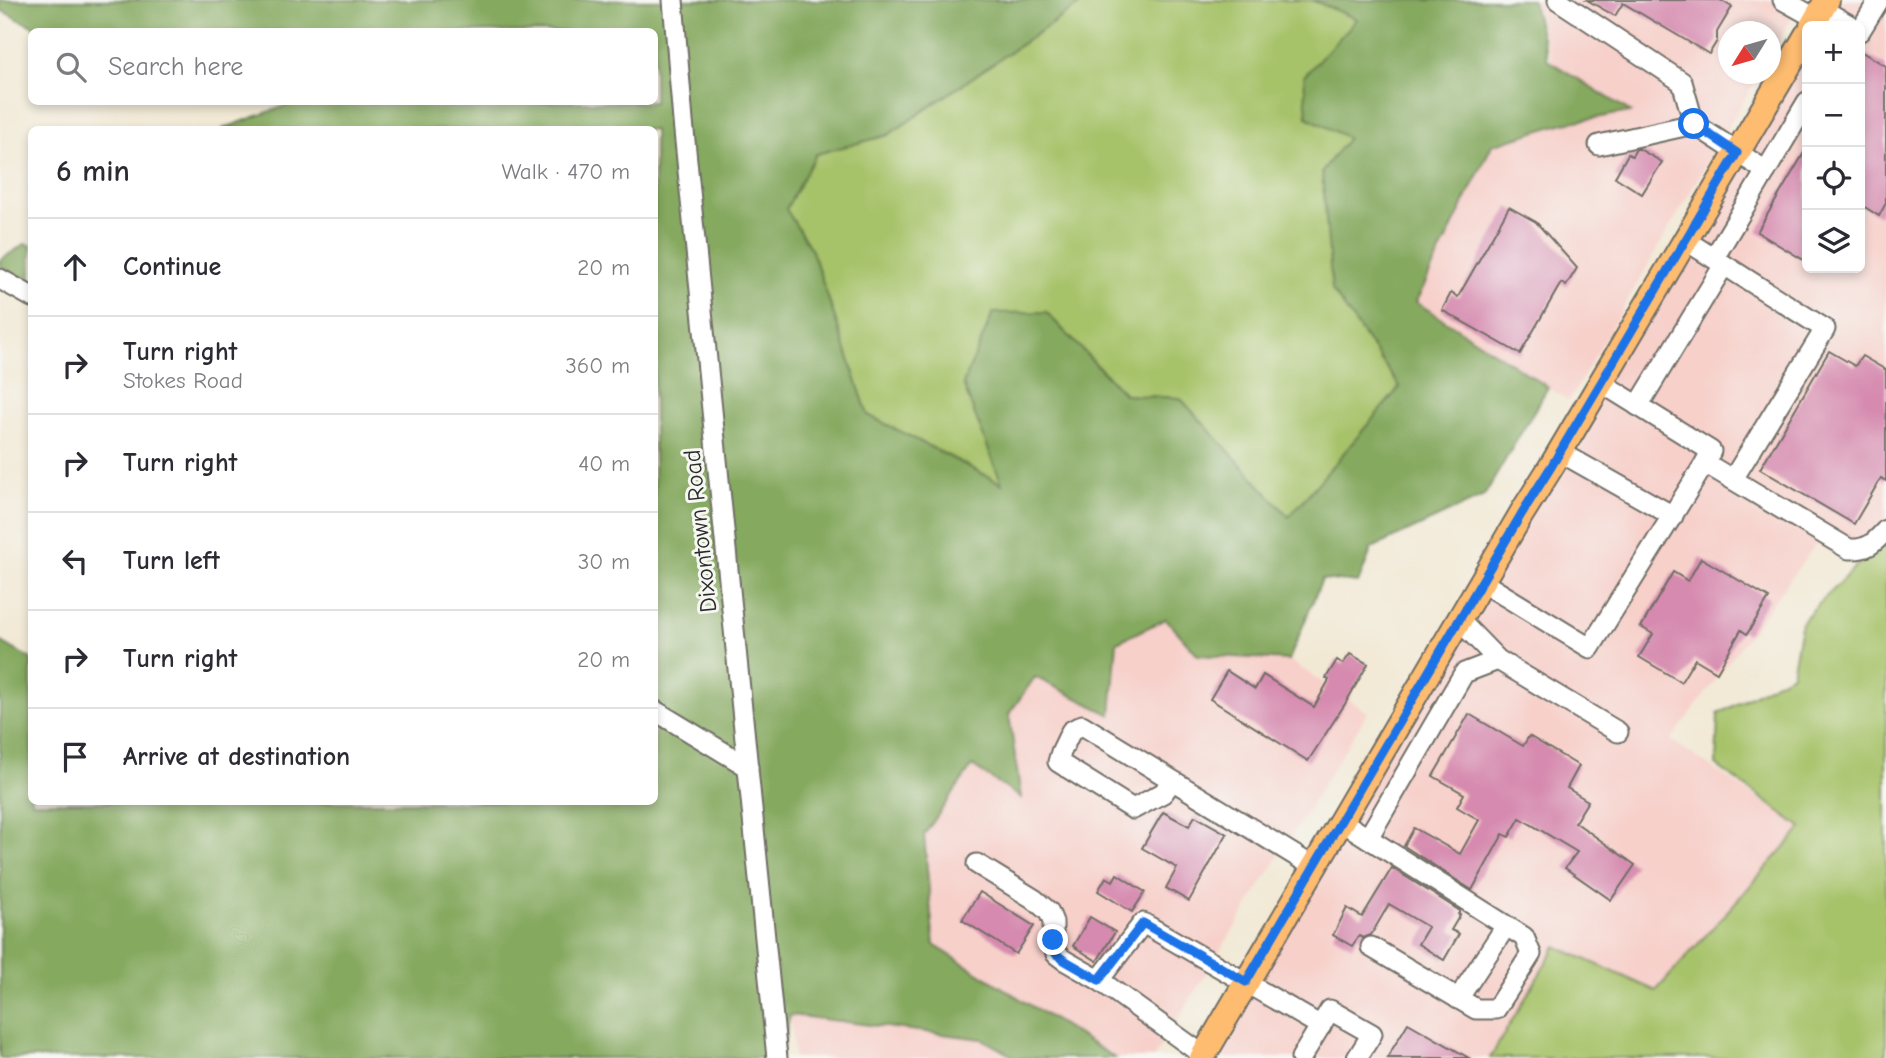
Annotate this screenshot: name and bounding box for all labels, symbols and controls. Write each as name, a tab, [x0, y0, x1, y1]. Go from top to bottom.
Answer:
north arrow	[1718, 21, 1781, 84]
map controls	[1802, 21, 1865, 273]
button: +	[1802, 21, 1865, 84]
search box	[28, 28, 658, 105]
icon: search	[52, 48, 90, 86]
text: Search here	[108, 52, 243, 82]
button: −	[1802, 84, 1865, 147]
route start	[1678, 108, 1709, 139]
button: locate	[1802, 147, 1865, 210]
text: 6 min	[56, 154, 130, 189]
text: Walk · 470 m	[501, 158, 630, 185]
button: layers	[1802, 210, 1865, 273]
icon: ahead	[56, 248, 94, 286]
text: Continue	[123, 252, 221, 282]
text: 20 m	[577, 254, 630, 281]
text: Turn right	[123, 337, 237, 367]
icon: right	[56, 346, 94, 384]
text: 360 m	[565, 352, 630, 379]
text: Stokes Road	[123, 367, 243, 394]
icon: right	[56, 444, 94, 482]
text: Turn right	[123, 448, 237, 478]
street label: Dixontown Road	[678, 448, 722, 614]
text: 40 m	[578, 450, 630, 477]
icon: left	[56, 542, 94, 580]
text: Turn left	[123, 546, 220, 576]
text: 30 m	[578, 548, 630, 575]
icon: right	[56, 640, 94, 678]
text: Turn right	[123, 644, 237, 674]
text: 20 m	[577, 646, 630, 673]
icon: arrive	[56, 738, 94, 776]
text: Arrive at destination	[123, 742, 350, 772]
route end	[1037, 924, 1068, 955]

